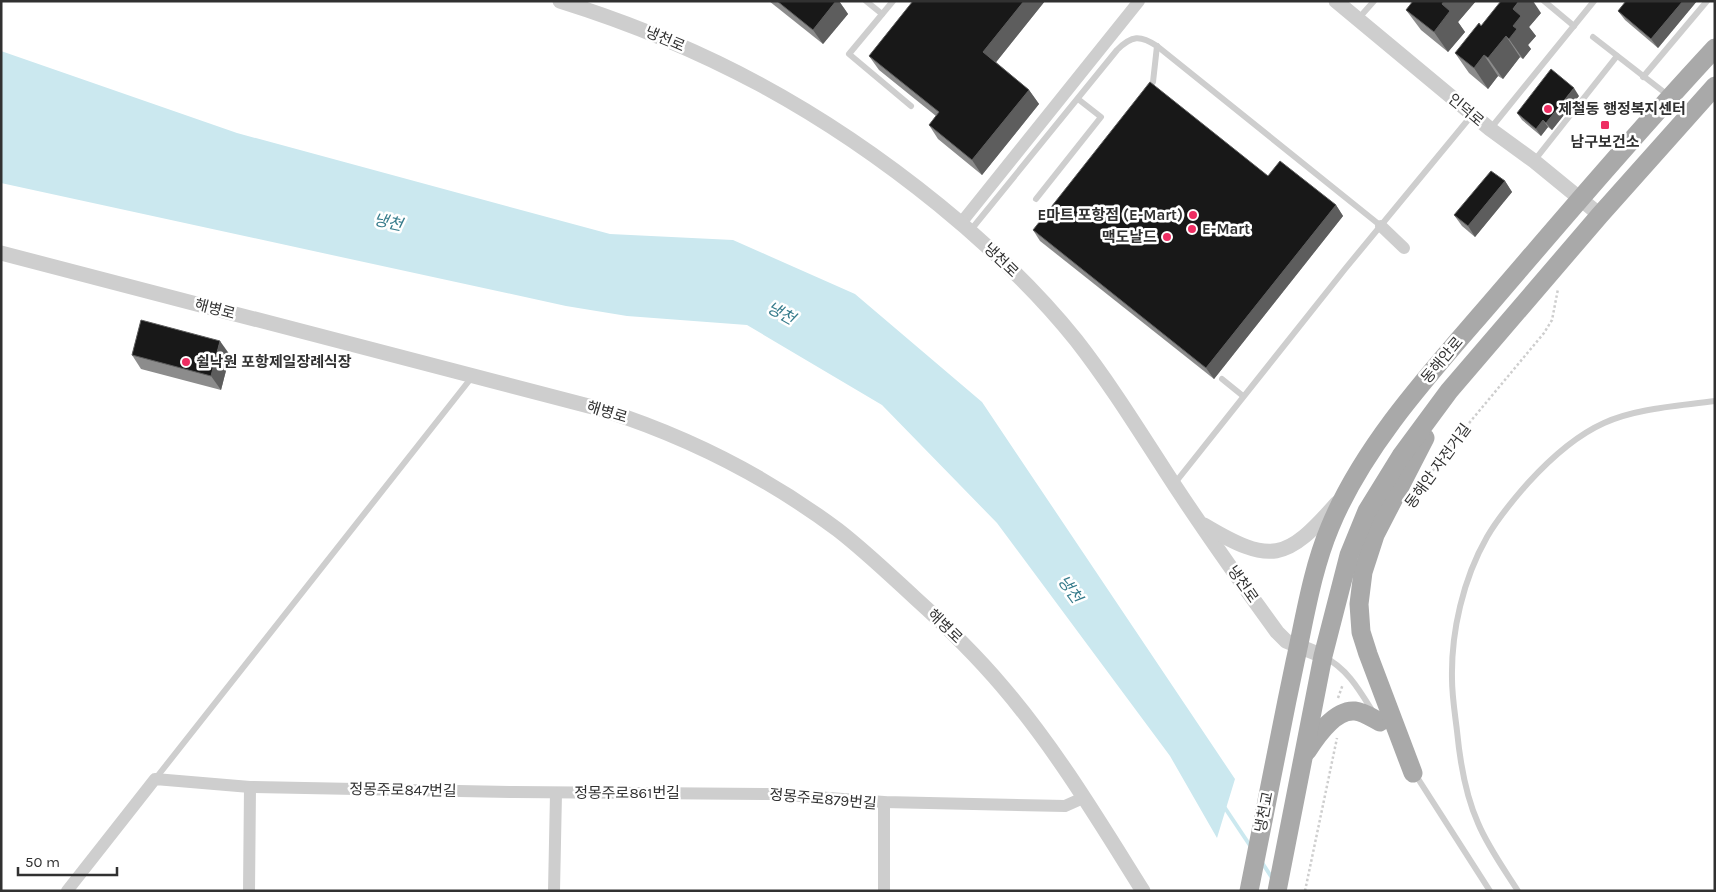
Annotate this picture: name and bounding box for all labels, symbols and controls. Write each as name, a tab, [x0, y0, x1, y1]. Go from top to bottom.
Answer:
street label: 냉천로	[642, 23, 688, 55]
street label: 인덕로	[1444, 90, 1488, 130]
place label: 제철동 행정복지센터	[1558, 100, 1686, 118]
marker: 제철동 행정복지센터	[1542, 103, 1554, 115]
marker: 남구보건소	[1599, 119, 1611, 131]
place label: 남구보건소	[1570, 133, 1640, 151]
place label: E마트 포항점 (E-Mart)	[1038, 206, 1183, 224]
marker: E마트 포항점 (E-Mart)	[1187, 209, 1199, 221]
water label: 냉천	[372, 210, 407, 235]
place label: E-Mart	[1202, 220, 1250, 238]
marker: E-Mart	[1186, 223, 1198, 235]
place label: 맥도날드	[1102, 228, 1157, 246]
marker: 맥도날드	[1161, 231, 1173, 243]
street label: 냉천로	[980, 239, 1022, 281]
street label: 해병로	[193, 295, 237, 323]
water label: 냉천	[764, 298, 800, 330]
street label: 동해안로	[1417, 333, 1467, 387]
place label: 쉴낙원 포항제일장례식장	[196, 353, 352, 371]
marker: 쉴낙원 포항제일장례식장	[180, 356, 192, 368]
street label: 해병로	[585, 397, 629, 427]
street label: 동해안 자전거길	[1401, 420, 1475, 512]
street label: 냉천로	[1224, 562, 1262, 606]
water label: 냉천	[1054, 572, 1088, 608]
street label: 해병로	[924, 605, 966, 647]
street label: 정몽주로847번길	[349, 780, 457, 800]
street label: 정몽주로861번길	[574, 784, 680, 802]
street label: 정몽주로879번길	[769, 785, 877, 813]
street label: 냉천교	[1251, 790, 1277, 834]
scale bar	[18, 844, 116, 876]
text: 50 m	[25, 853, 60, 871]

